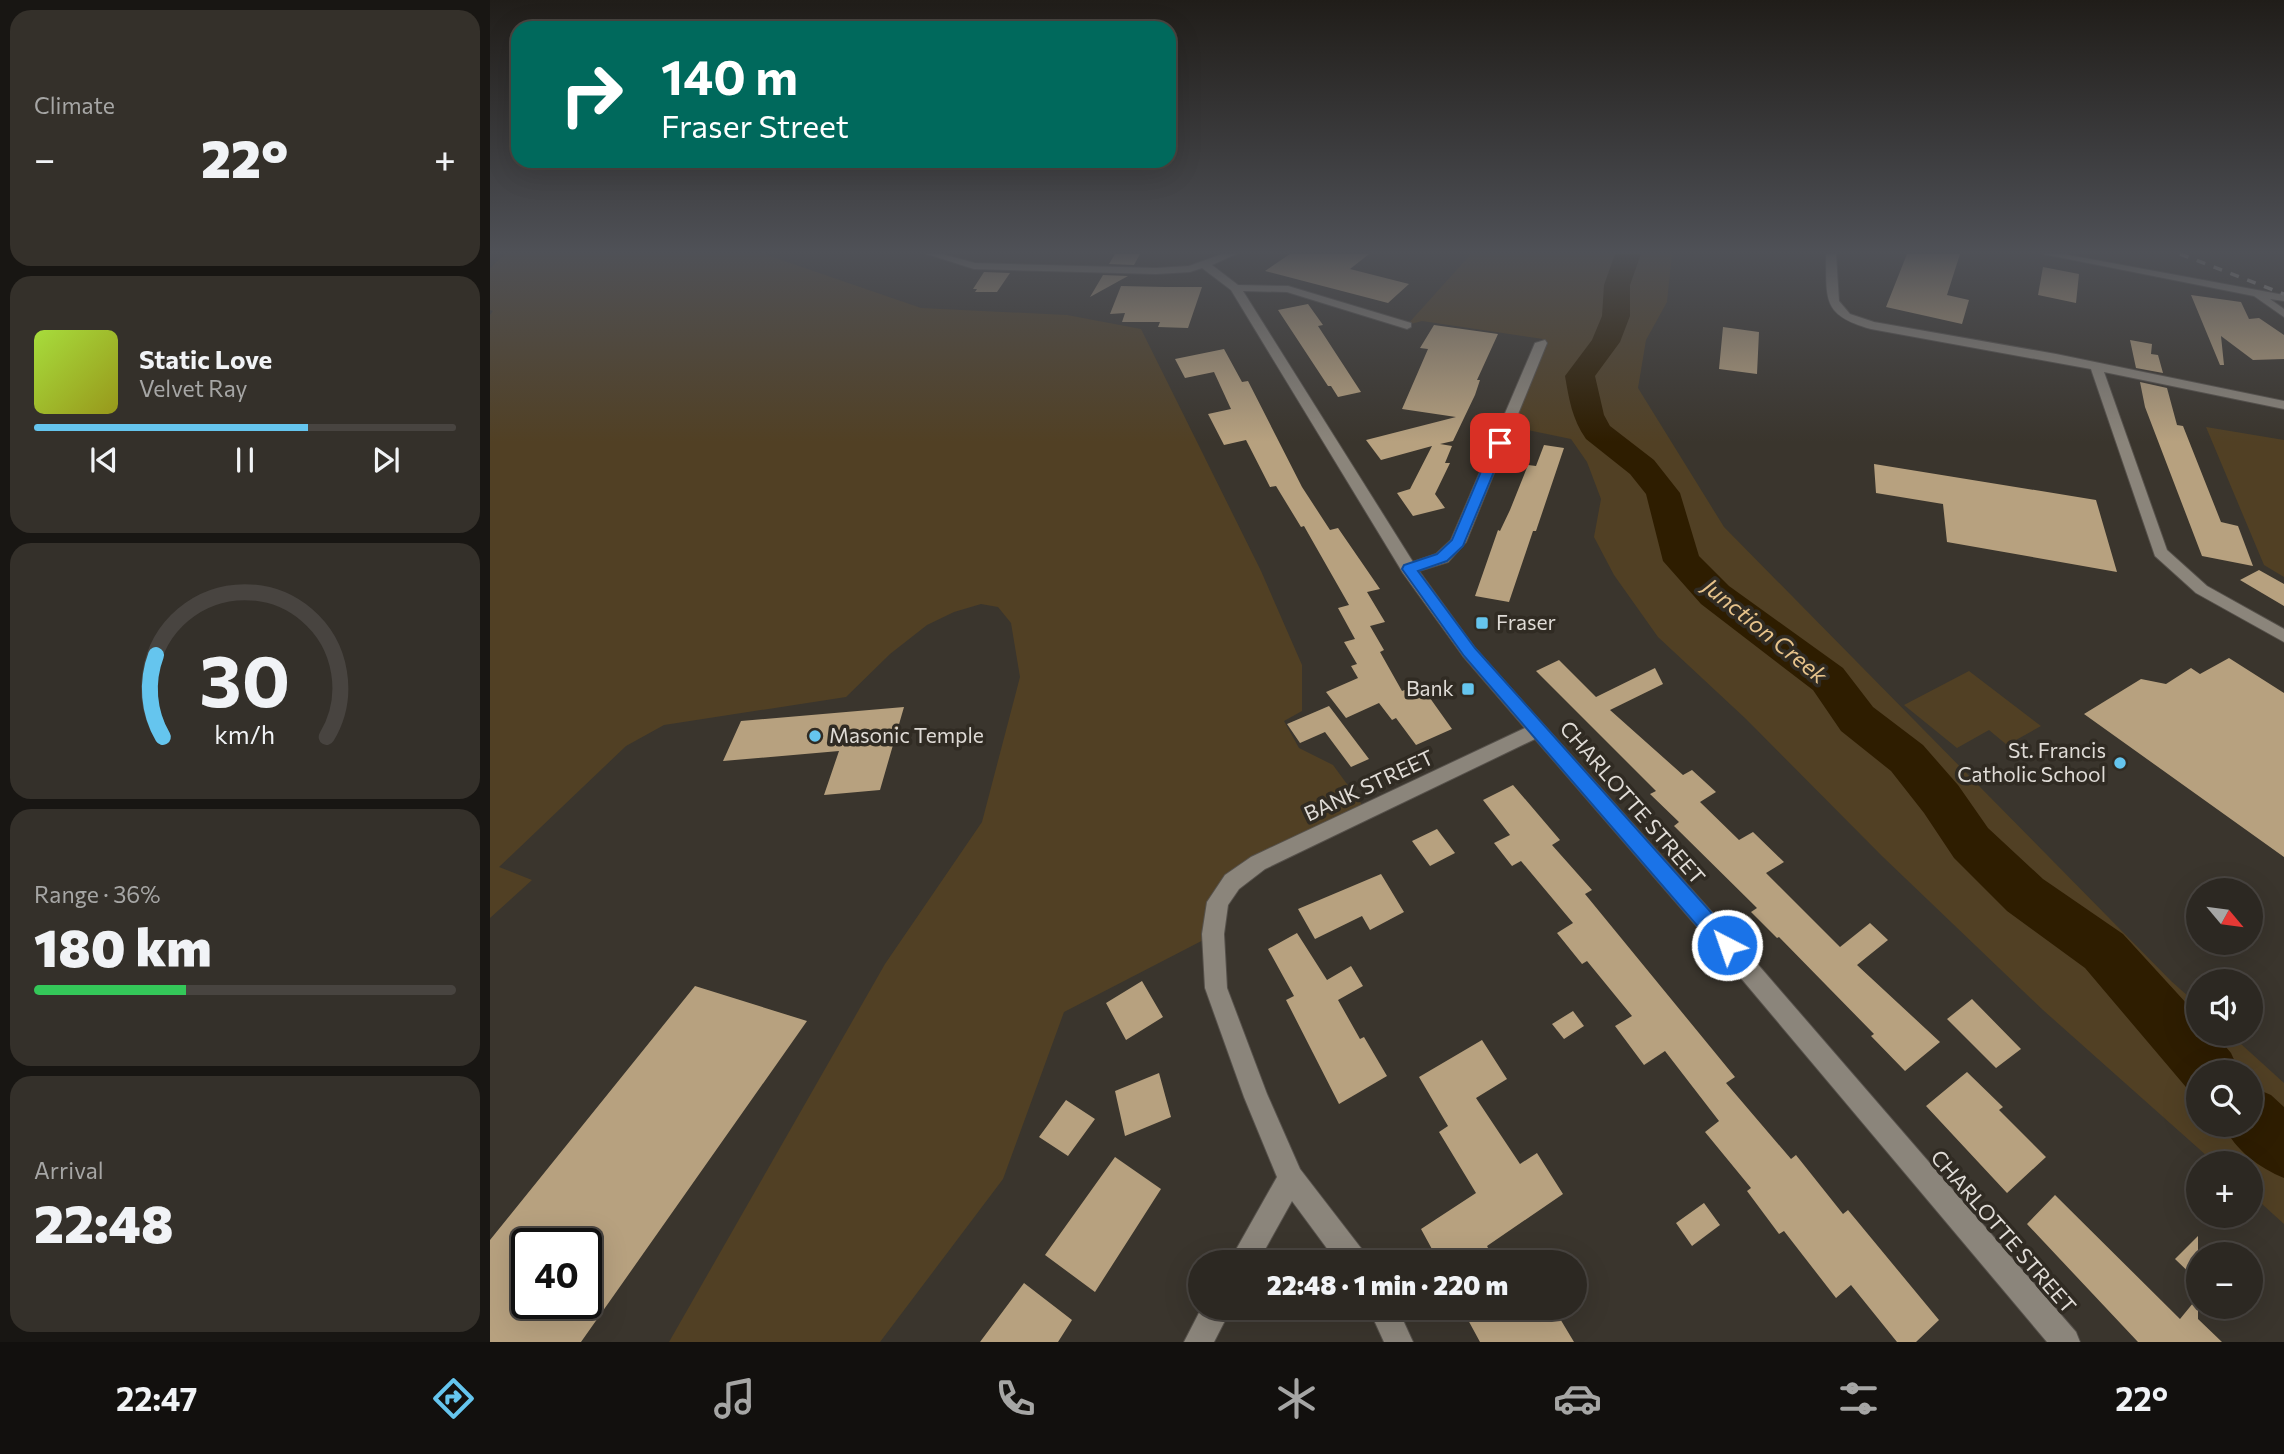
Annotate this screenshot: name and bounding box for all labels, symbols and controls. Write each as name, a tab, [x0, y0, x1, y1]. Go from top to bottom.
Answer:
text: 140 m	[661, 45, 798, 105]
icon: right	[546, 49, 637, 140]
text: Climate	[34, 91, 115, 119]
text: Fraser Street	[661, 105, 849, 145]
text: 22°	[201, 125, 288, 189]
text: −	[34, 134, 56, 181]
text: +	[434, 134, 456, 181]
text: Static Love	[139, 343, 272, 374]
text: Velvet Ray	[139, 374, 247, 402]
pin	[1470, 413, 1530, 473]
icon: arrive	[1481, 424, 1519, 462]
icon: previous	[85, 441, 123, 479]
icon: pause	[226, 441, 264, 479]
icon: next	[367, 441, 405, 479]
water label: Junction Creek	[1696, 570, 1834, 689]
place label: Fraser	[1496, 609, 1556, 634]
marker: Fraser	[1474, 615, 1490, 631]
text: 30	[200, 633, 290, 722]
place label: Bank	[1406, 675, 1454, 700]
marker: Bank	[1460, 681, 1476, 697]
street label: CHARLOTTE STREET	[1555, 715, 1711, 889]
text: km/h	[215, 719, 275, 749]
place label: Masonic Temple	[829, 722, 984, 747]
marker: Masonic Temple	[807, 728, 823, 744]
place label: St. Francis Catholic School	[1957, 737, 2106, 786]
street label: BANK STREET	[1300, 744, 1437, 826]
marker: St. Francis Catholic School	[2112, 755, 2128, 771]
north arrow	[2186, 878, 2263, 956]
map controls	[2186, 878, 2263, 1319]
text: Range · 36%	[34, 880, 161, 908]
position arrow	[1690, 908, 1764, 982]
text: 180 km	[34, 914, 212, 978]
button: sound	[2186, 969, 2263, 1046]
button: search	[2186, 1060, 2263, 1137]
street label: CHARLOTTE STREET	[1926, 1144, 2082, 1318]
button: +	[2186, 1151, 2263, 1228]
text: Arrival	[34, 1156, 104, 1184]
text: 22:48	[34, 1190, 173, 1254]
speed limit sign: 40	[511, 1228, 602, 1319]
button: −	[2186, 1242, 2263, 1319]
text: 22:48 · 1 min · 220 m	[1267, 1269, 1508, 1300]
icon: directions	[429, 1374, 478, 1423]
icon: music	[710, 1374, 759, 1423]
icon: phone	[991, 1374, 1040, 1423]
icon: climate	[1272, 1374, 1321, 1423]
icon: car	[1553, 1374, 1602, 1423]
icon: filters	[1834, 1374, 1883, 1423]
text: 22:47	[116, 1378, 197, 1418]
text: 22°	[2115, 1378, 2168, 1418]

